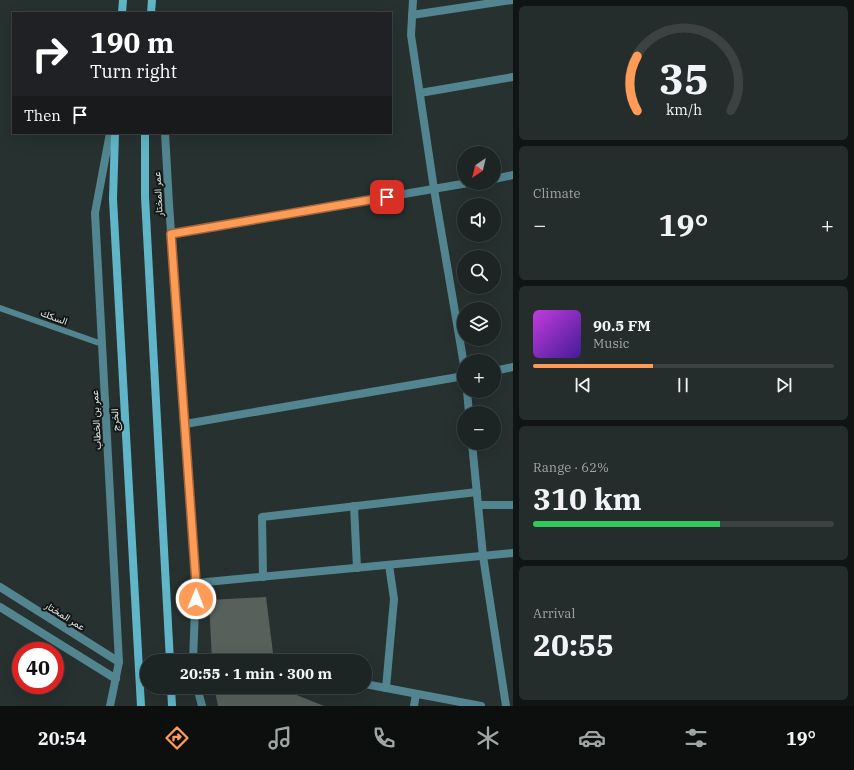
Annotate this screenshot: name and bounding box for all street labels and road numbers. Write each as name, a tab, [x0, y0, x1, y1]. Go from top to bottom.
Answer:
street label: عمر المختار	[150, 171, 166, 218]
street label: السكك	[39, 306, 69, 328]
street label: عمر بن الخطاب	[88, 390, 104, 450]
street label: الخرج	[108, 408, 122, 432]
street label: عمر المختار	[42, 598, 87, 633]

